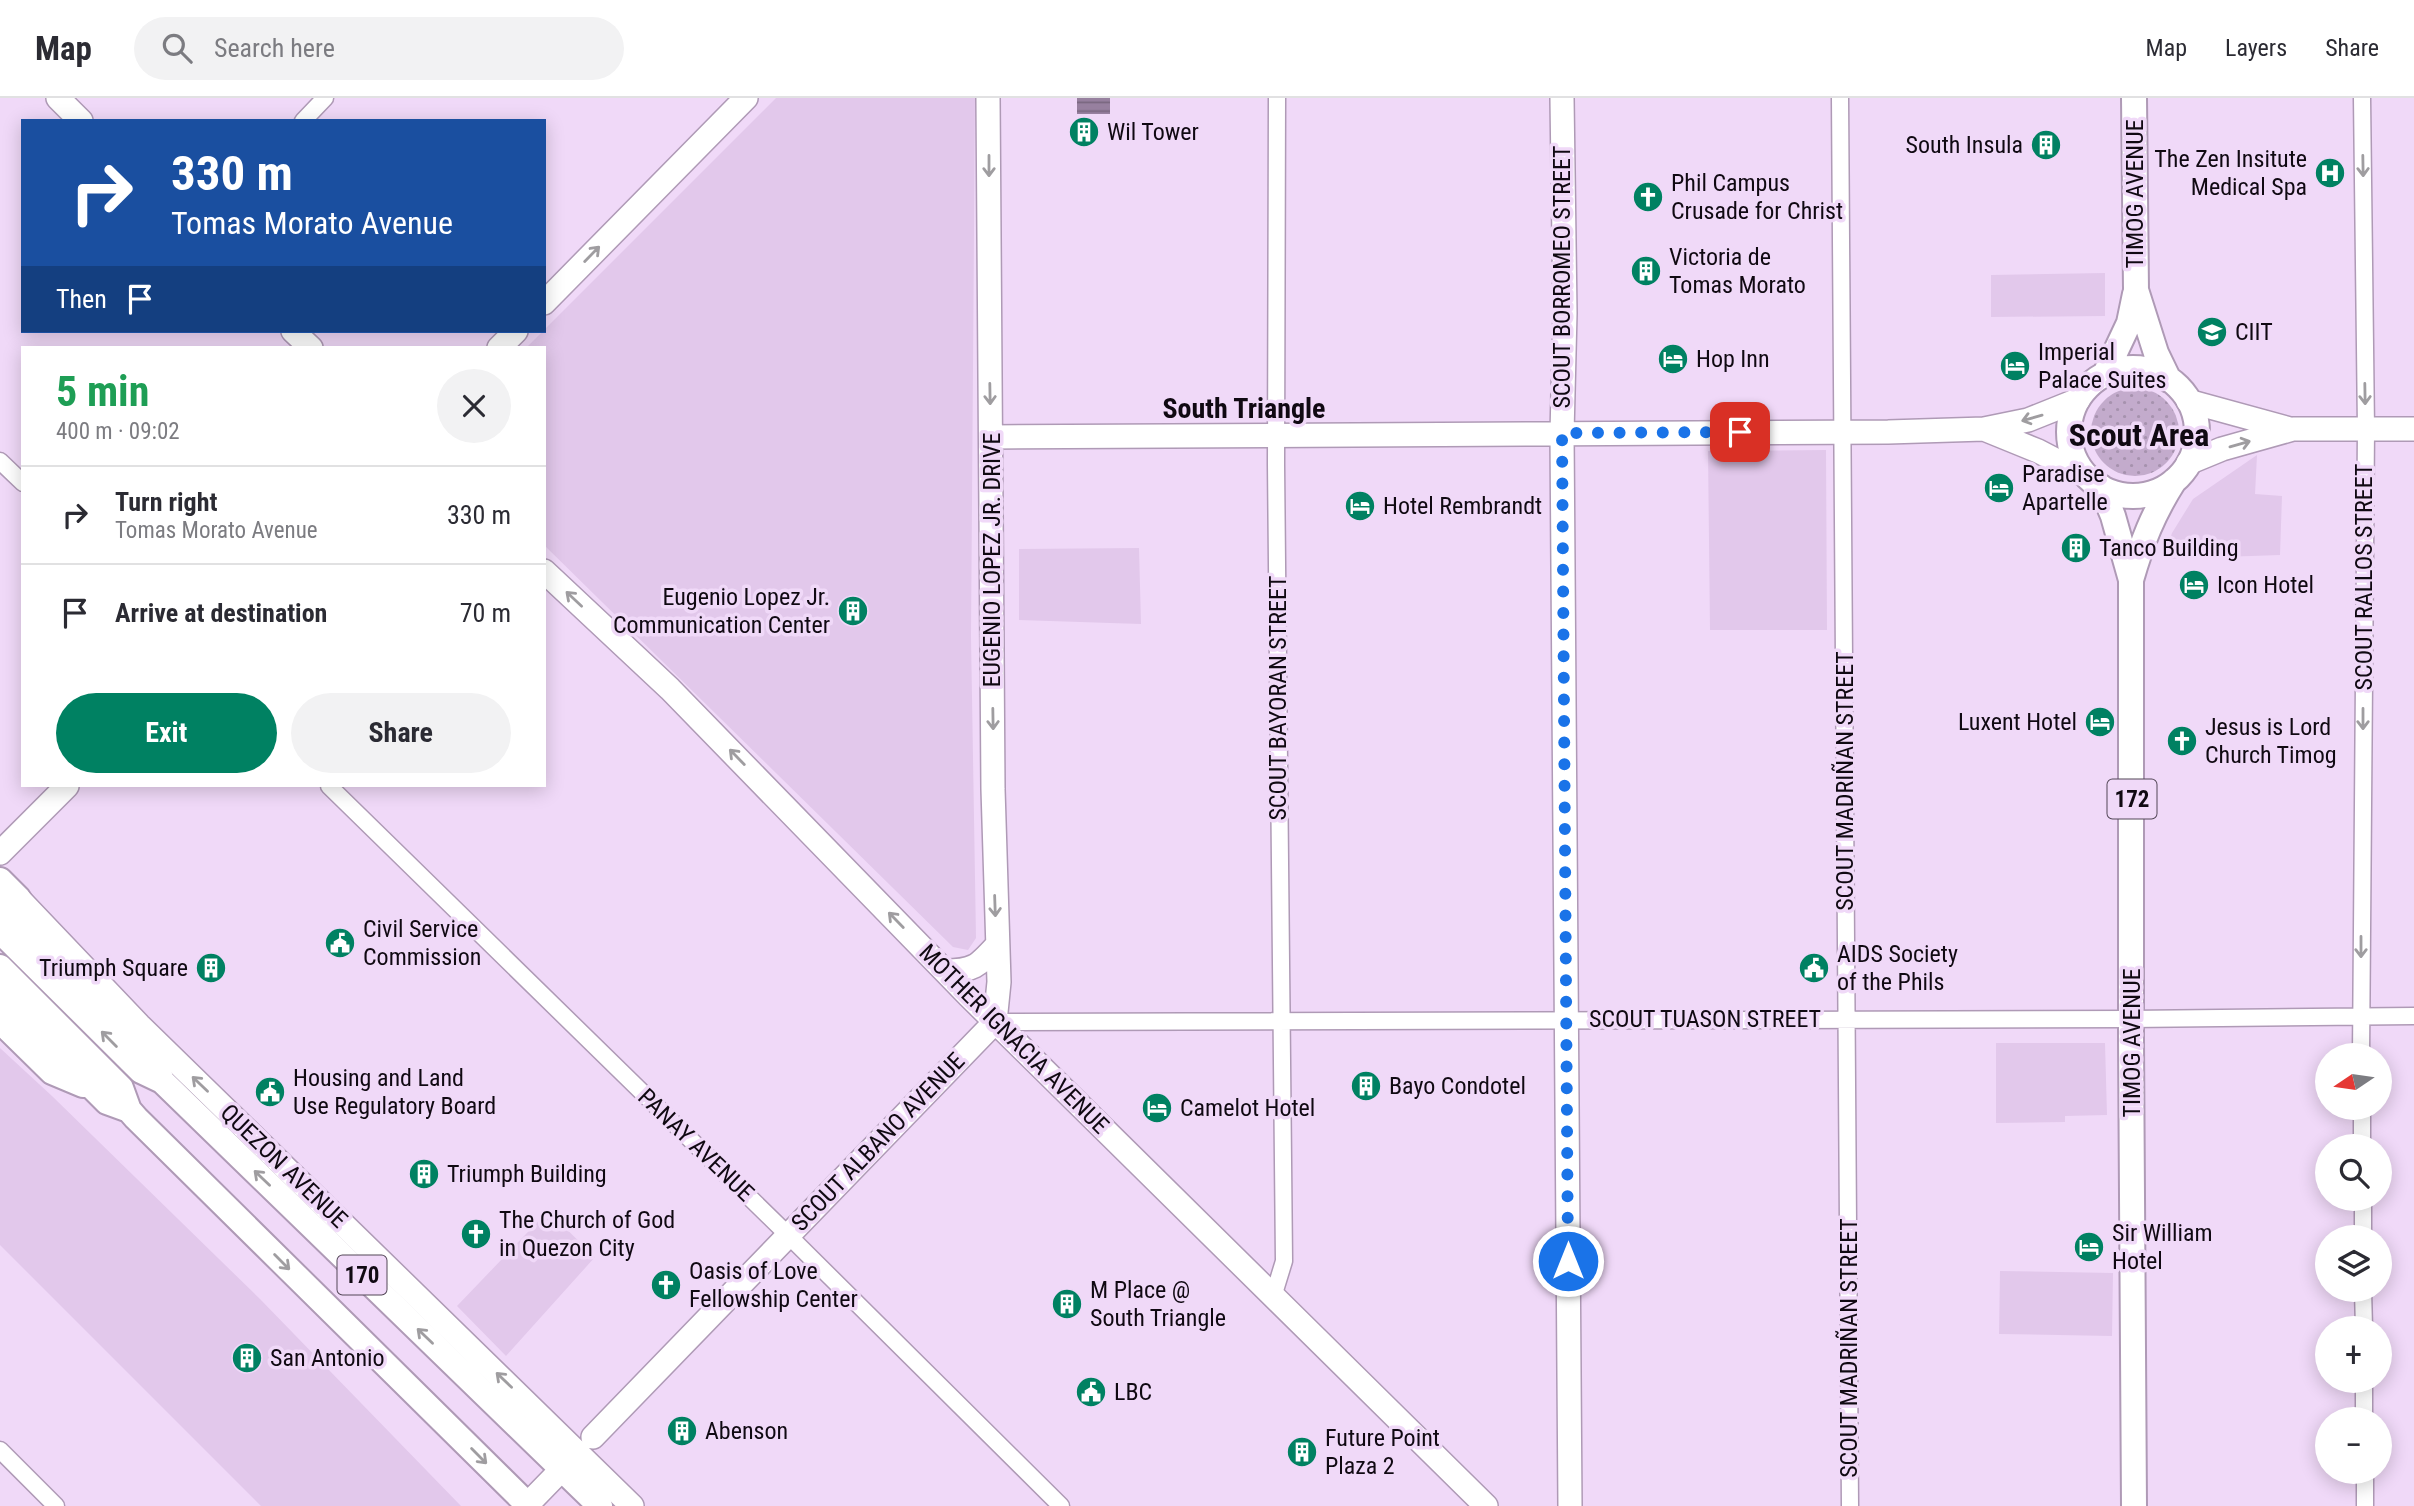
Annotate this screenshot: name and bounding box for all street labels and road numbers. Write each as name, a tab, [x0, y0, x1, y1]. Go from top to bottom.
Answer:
street label: TIMOG AVENUE	[2121, 119, 2149, 269]
street label: SCOUT BORROMEO STREET	[1548, 145, 1576, 409]
street label: EUGENIO LOPEZ JR. DRIVE	[978, 433, 1006, 687]
street label: SCOUT RALLOS STREET	[2350, 464, 2378, 690]
street label: SCOUT BAYORAN STREET	[1264, 575, 1292, 821]
street label: SCOUT MADRIÑAN STREET	[1831, 651, 1859, 911]
road number: 172	[2108, 779, 2156, 818]
street label: MOTHER IGNACIA AVENUE	[913, 938, 1115, 1140]
street label: TIMOG AVENUE	[2118, 968, 2146, 1118]
street label: SCOUT TUASON STREET	[1589, 1005, 1821, 1033]
street label: SCOUT ALBANO AVENUE	[786, 1047, 970, 1237]
street label: PANAY AVENUE	[632, 1083, 760, 1207]
street label: QUEZON AVENUE	[215, 1098, 353, 1234]
street label: SCOUT MADRIÑAN STREET	[1835, 1218, 1863, 1478]
road number: 170	[338, 1256, 386, 1294]

